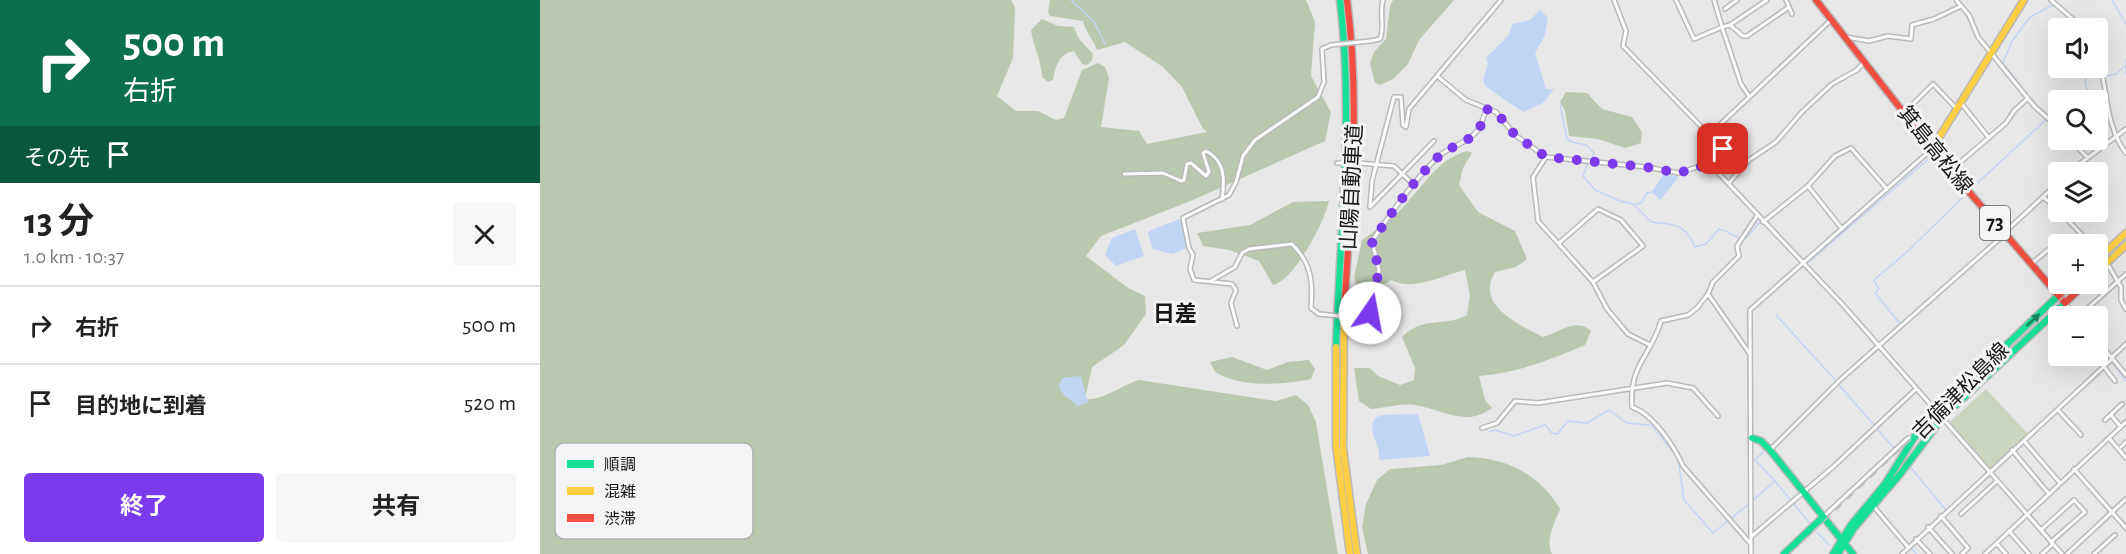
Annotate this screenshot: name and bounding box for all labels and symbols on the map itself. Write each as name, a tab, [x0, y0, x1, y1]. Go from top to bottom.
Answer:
street label: 箕島高松線	[1894, 102, 1977, 197]
street label: 山陽自動車道	[1337, 123, 1366, 250]
pin	[1697, 123, 1748, 174]
road number: 73	[1980, 206, 2010, 240]
position arrow	[1338, 281, 1402, 345]
district label: 日差	[1153, 302, 1197, 325]
one-way arrow	[2026, 313, 2041, 327]
street label: 吉備津松島線	[1908, 338, 2013, 443]
legend	[555, 443, 753, 539]
text: 順調	[604, 457, 636, 473]
text: 混雑	[604, 483, 636, 500]
text: 渋滞	[604, 511, 636, 527]

